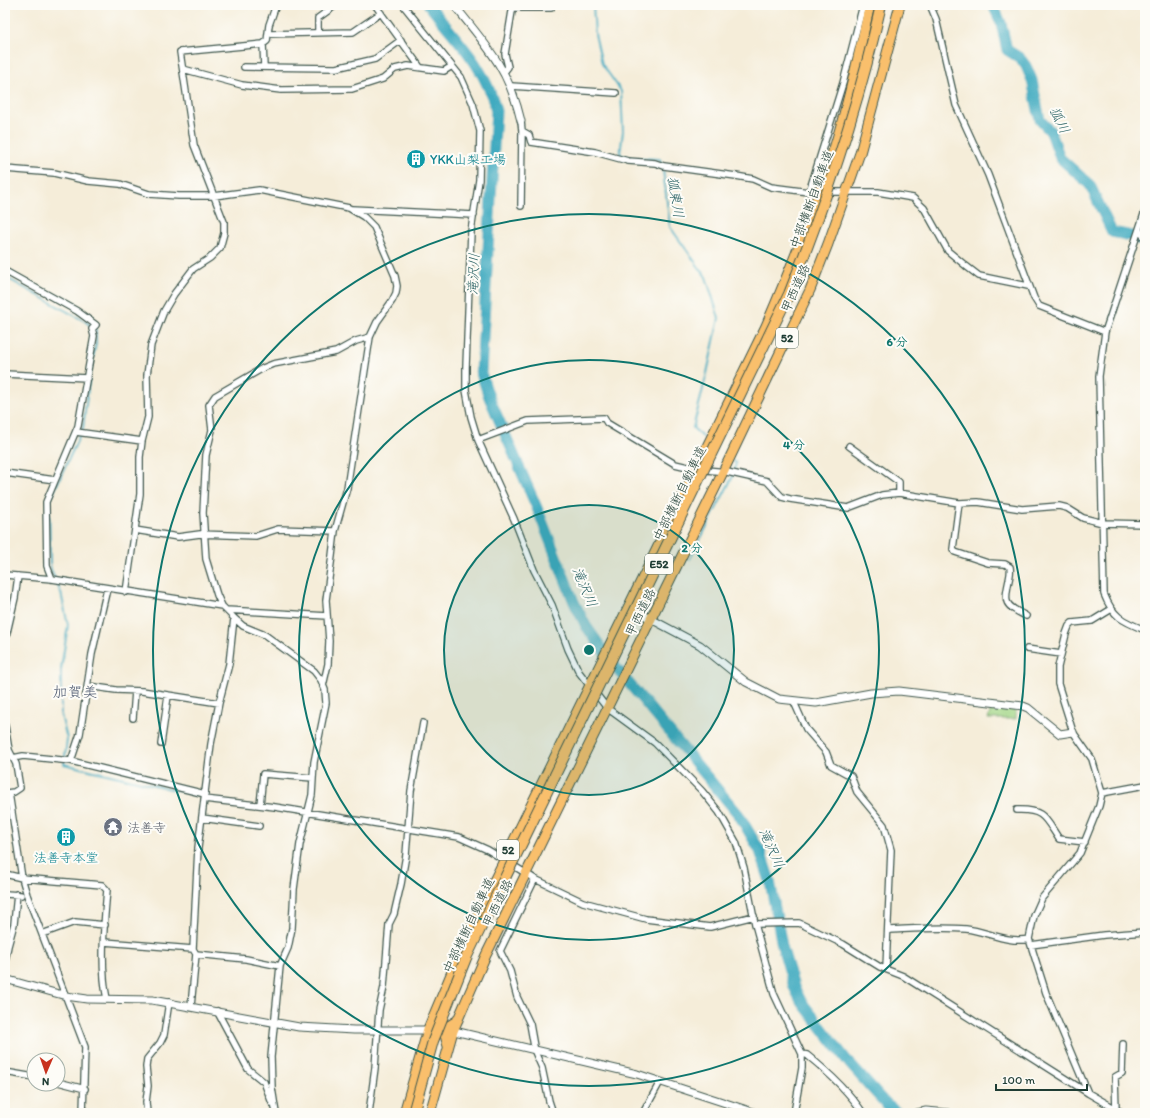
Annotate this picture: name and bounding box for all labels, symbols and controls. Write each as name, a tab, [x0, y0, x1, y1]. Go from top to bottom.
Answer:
water label: 狐川	[1046, 104, 1073, 137]
building icon: YKK山梨工場	[405, 148, 427, 170]
street label: 中部横断自動車道	[787, 148, 836, 251]
place label: YKK山梨工場	[430, 152, 506, 167]
water label: 狐東川	[664, 175, 687, 219]
water label: 滝沢川	[464, 253, 483, 295]
street label: 甲西道路	[778, 261, 813, 315]
road number: 52	[776, 328, 798, 348]
text: 6 分	[886, 335, 908, 349]
text: 4 分	[783, 438, 805, 452]
street label: 中部横断自動車道	[650, 443, 709, 543]
text: 2 分	[681, 541, 703, 555]
road number: E52	[645, 554, 673, 574]
water label: 滝沢川	[569, 565, 601, 610]
street label: 甲西道路	[622, 586, 659, 639]
centre of rings	[582, 643, 596, 657]
district label: 加賀美	[52, 683, 98, 701]
temple icon: 法善寺	[102, 816, 124, 838]
place label: 法善寺	[127, 820, 166, 835]
building icon: 法善寺本堂	[55, 826, 77, 848]
water label: 滝沢川	[755, 826, 788, 871]
road number: 52	[497, 840, 519, 860]
place label: 法善寺本堂	[33, 850, 99, 865]
street label: 中部横断自動車道	[440, 875, 497, 976]
street label: 甲西道路	[479, 877, 516, 930]
north arrow	[26, 1052, 66, 1092]
scale bar	[996, 1066, 1087, 1092]
text: 100 m	[1002, 1073, 1035, 1087]
text: N	[42, 1075, 50, 1088]

